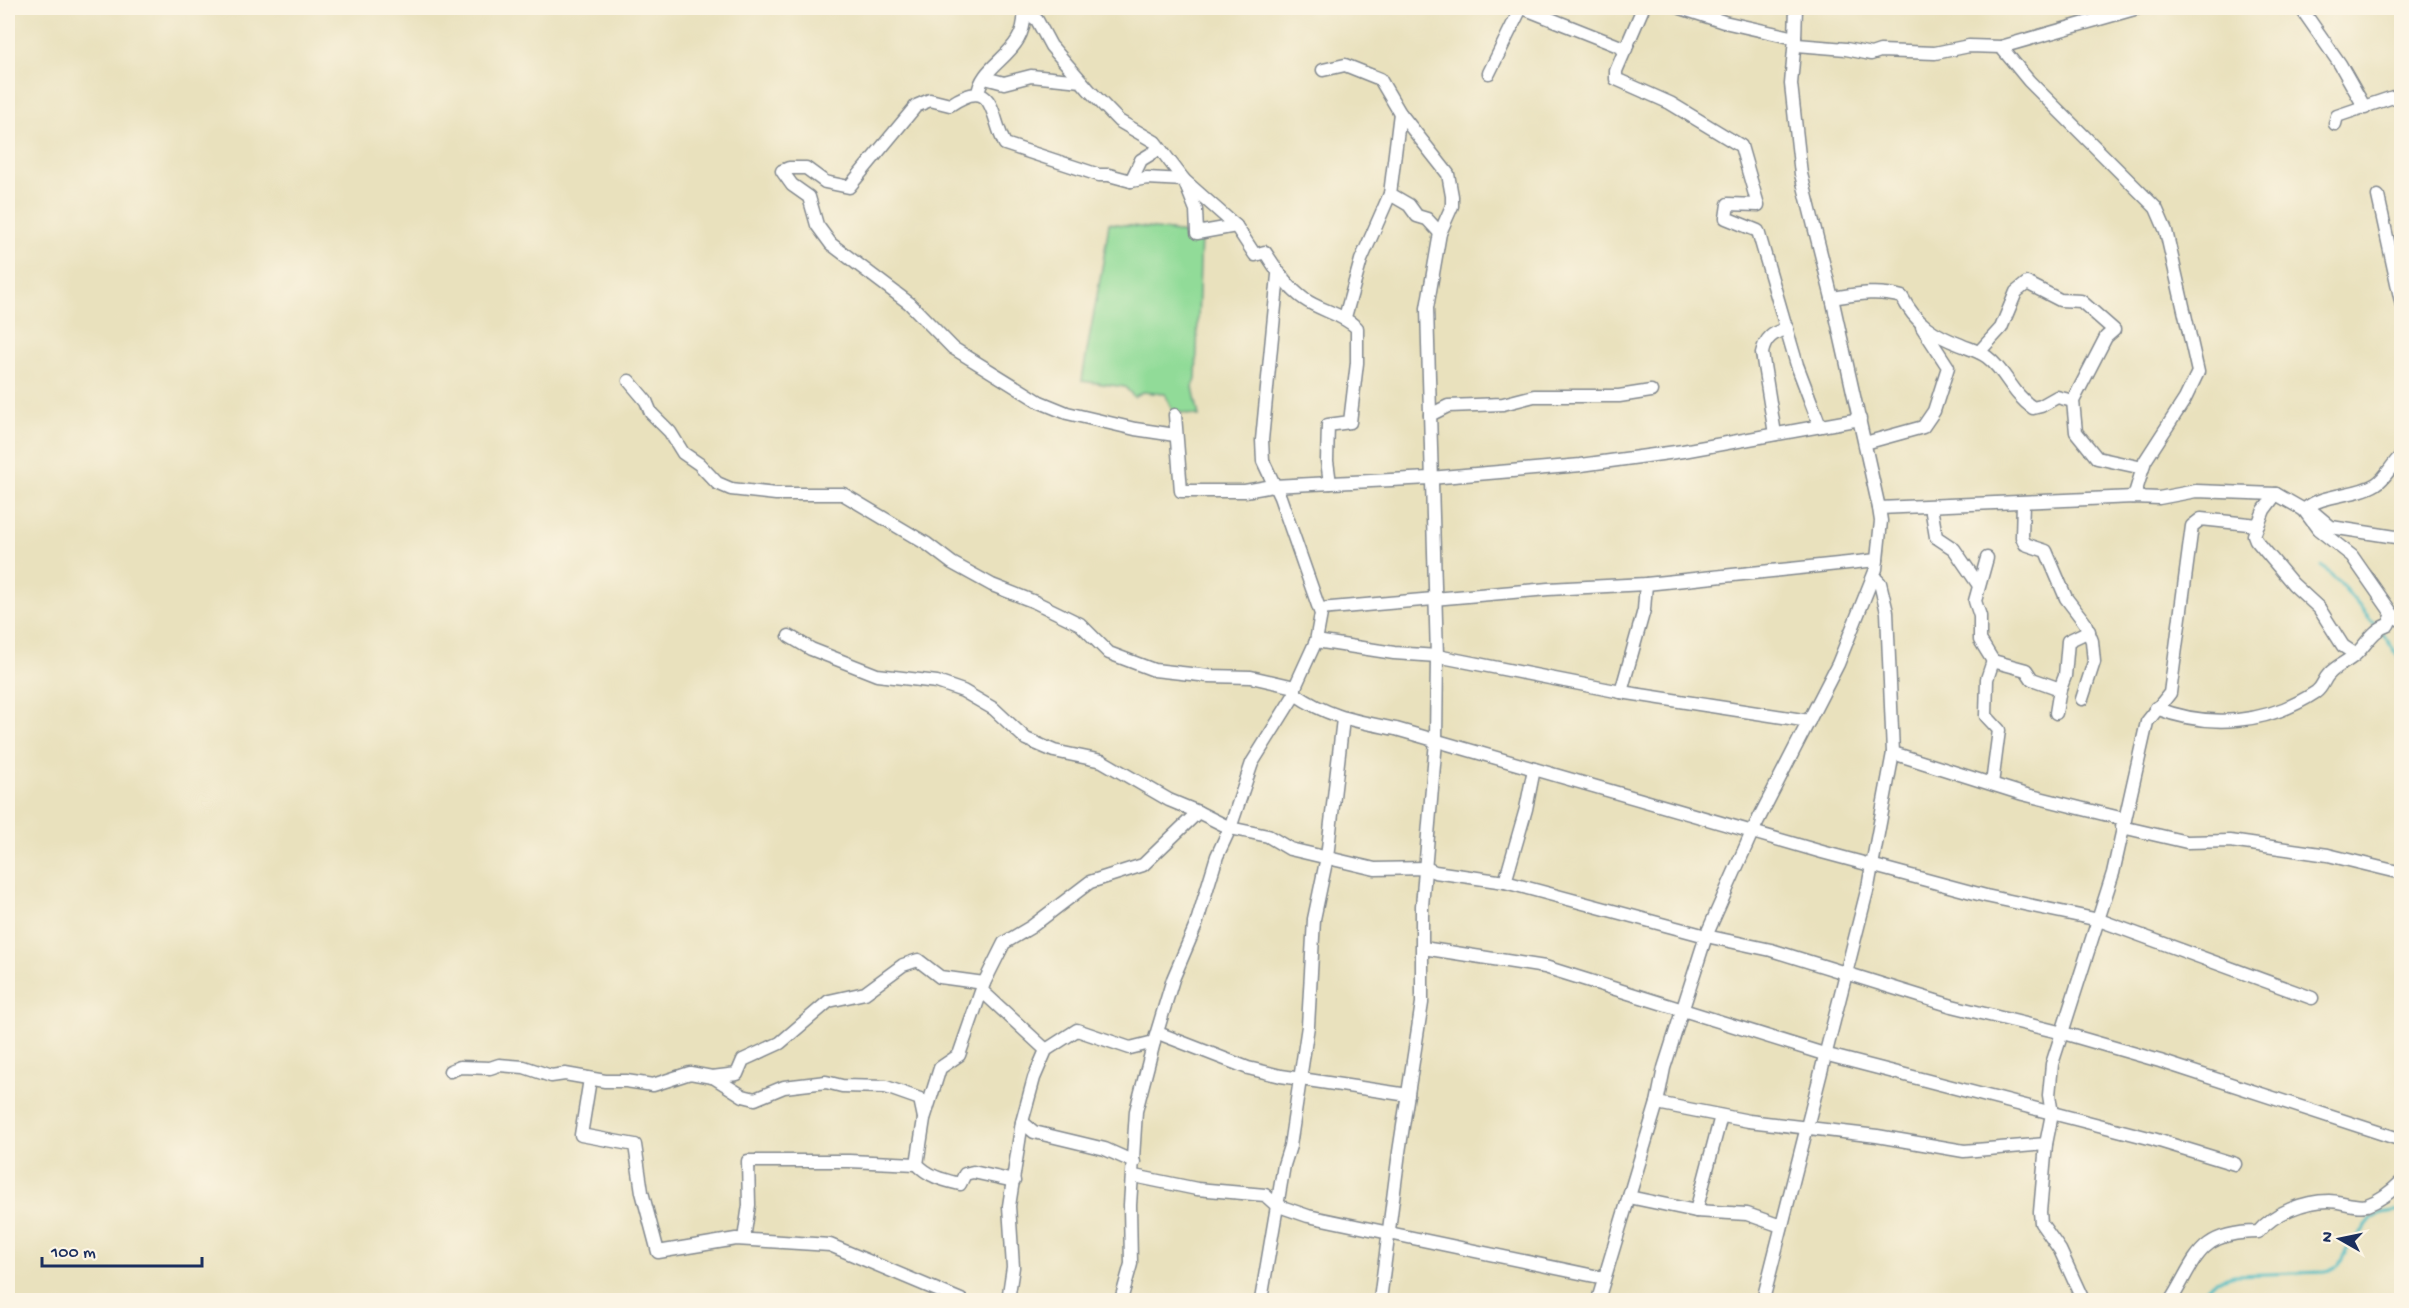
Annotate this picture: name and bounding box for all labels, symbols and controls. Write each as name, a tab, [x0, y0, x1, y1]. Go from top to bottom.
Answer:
north arrow	[2310, 1209, 2370, 1269]
scale bar	[42, 1230, 202, 1268]
text: N	[2318, 1230, 2339, 1244]
text: 100 m	[50, 1243, 96, 1264]

